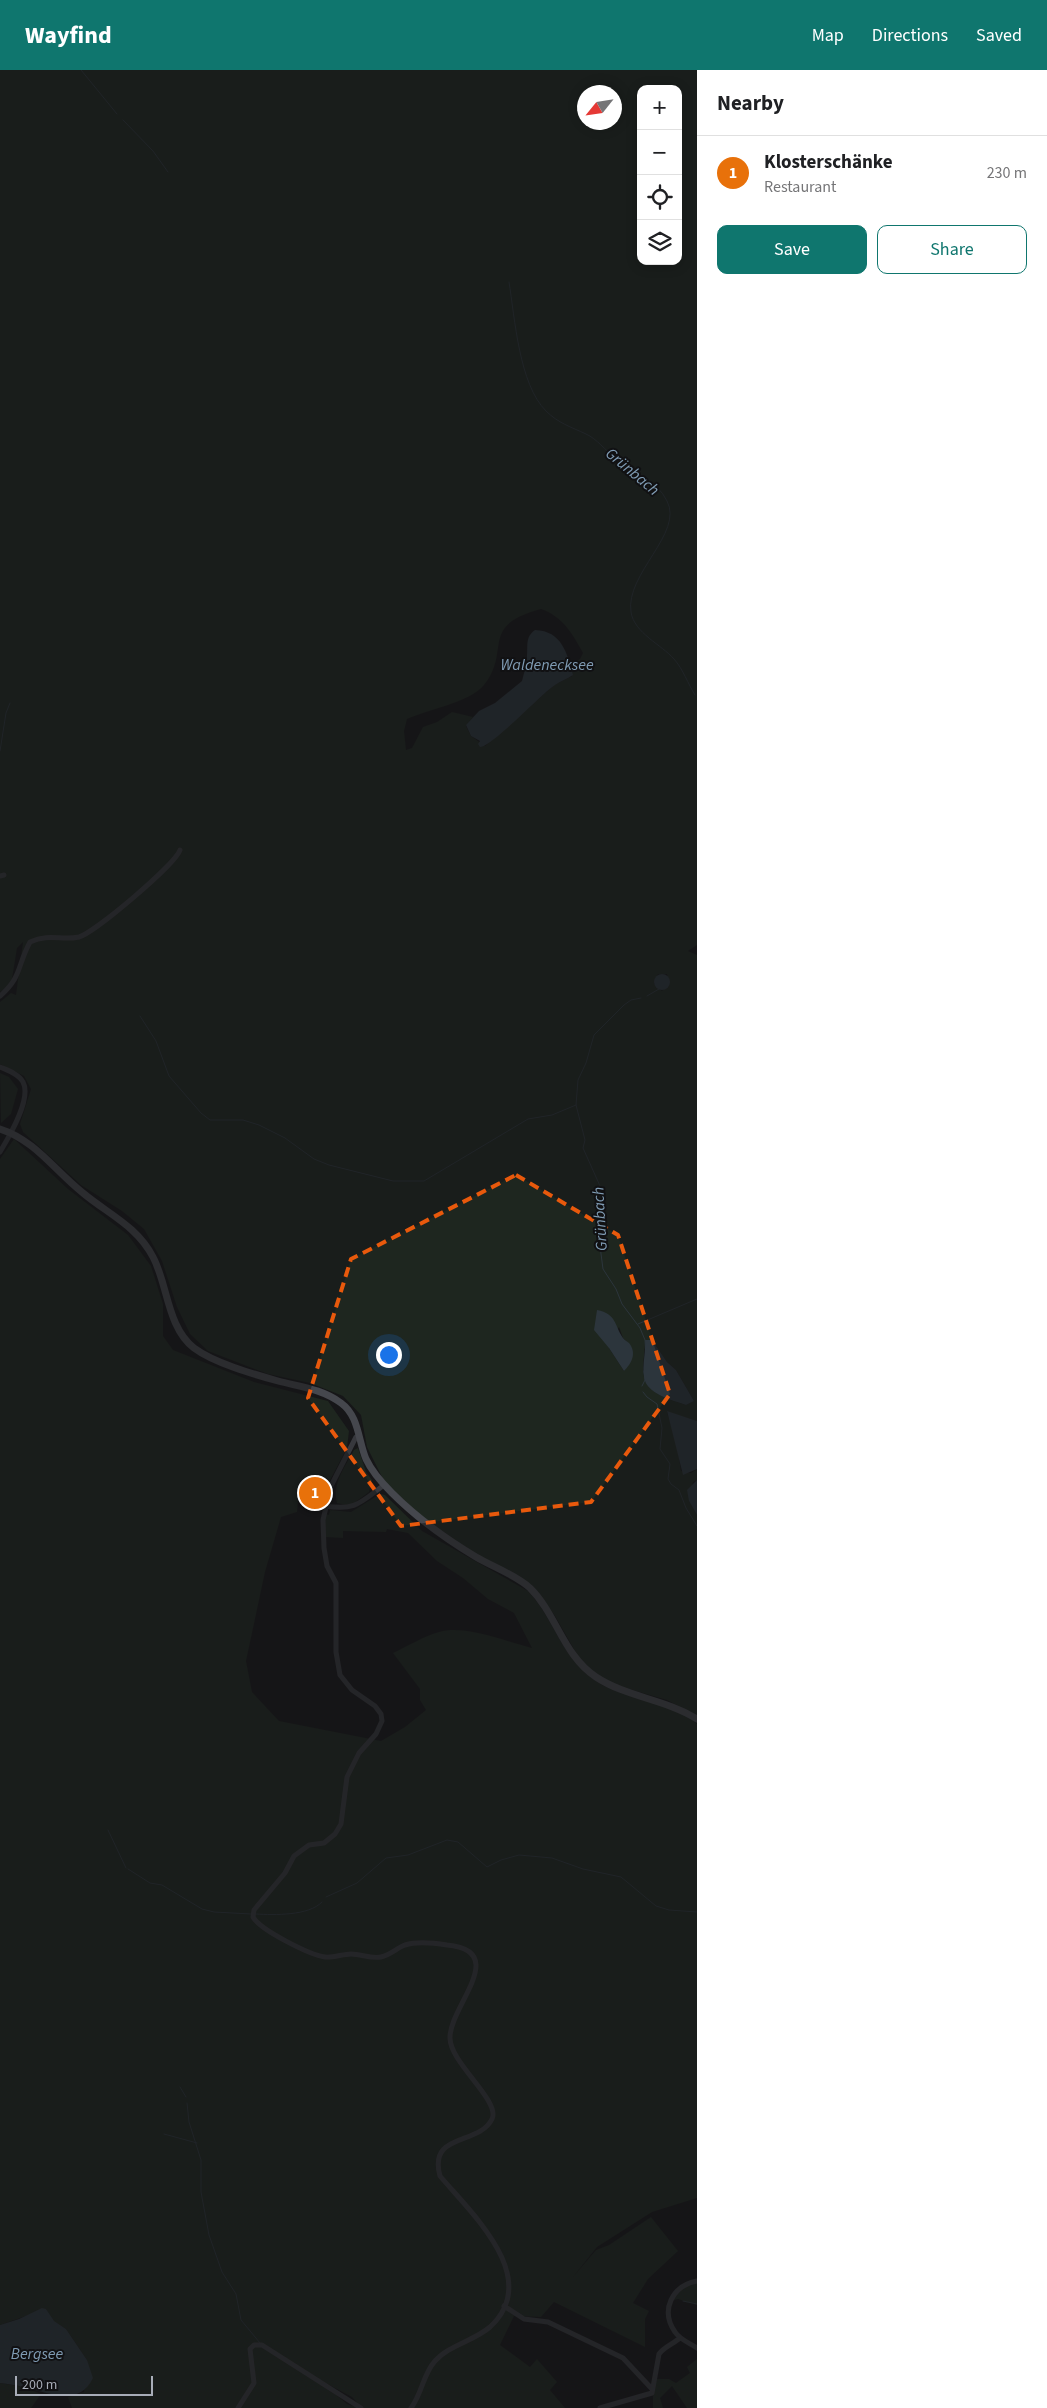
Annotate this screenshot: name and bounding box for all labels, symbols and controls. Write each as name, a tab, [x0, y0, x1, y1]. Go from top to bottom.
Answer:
text: Wayfind	[25, 18, 112, 53]
text: Map	[812, 23, 844, 48]
text: Directions	[872, 23, 948, 48]
text: Saved	[976, 23, 1022, 48]
north arrow	[577, 85, 622, 130]
map controls	[637, 85, 682, 265]
button: +	[637, 85, 682, 130]
text: Nearby	[717, 88, 784, 118]
button: −	[637, 130, 682, 175]
text: Klosterschänke	[764, 149, 893, 176]
text: 1	[729, 162, 737, 184]
text: 230 m	[987, 162, 1027, 184]
button: locate	[637, 175, 682, 220]
text: Restaurant	[764, 176, 837, 198]
button: layers	[637, 220, 682, 265]
button: Save	[717, 225, 867, 274]
button: Share	[877, 225, 1027, 274]
water label: Grünbach	[601, 443, 664, 501]
water label: Waldenecksee	[500, 654, 594, 676]
water label: Grünbach	[587, 1186, 613, 1252]
your location	[376, 1342, 402, 1368]
pin: 1	[299, 1474, 331, 1512]
water label: Bergsee	[11, 2343, 64, 2365]
scale bar	[15, 2373, 152, 2396]
text: 200 m	[22, 2375, 57, 2395]

